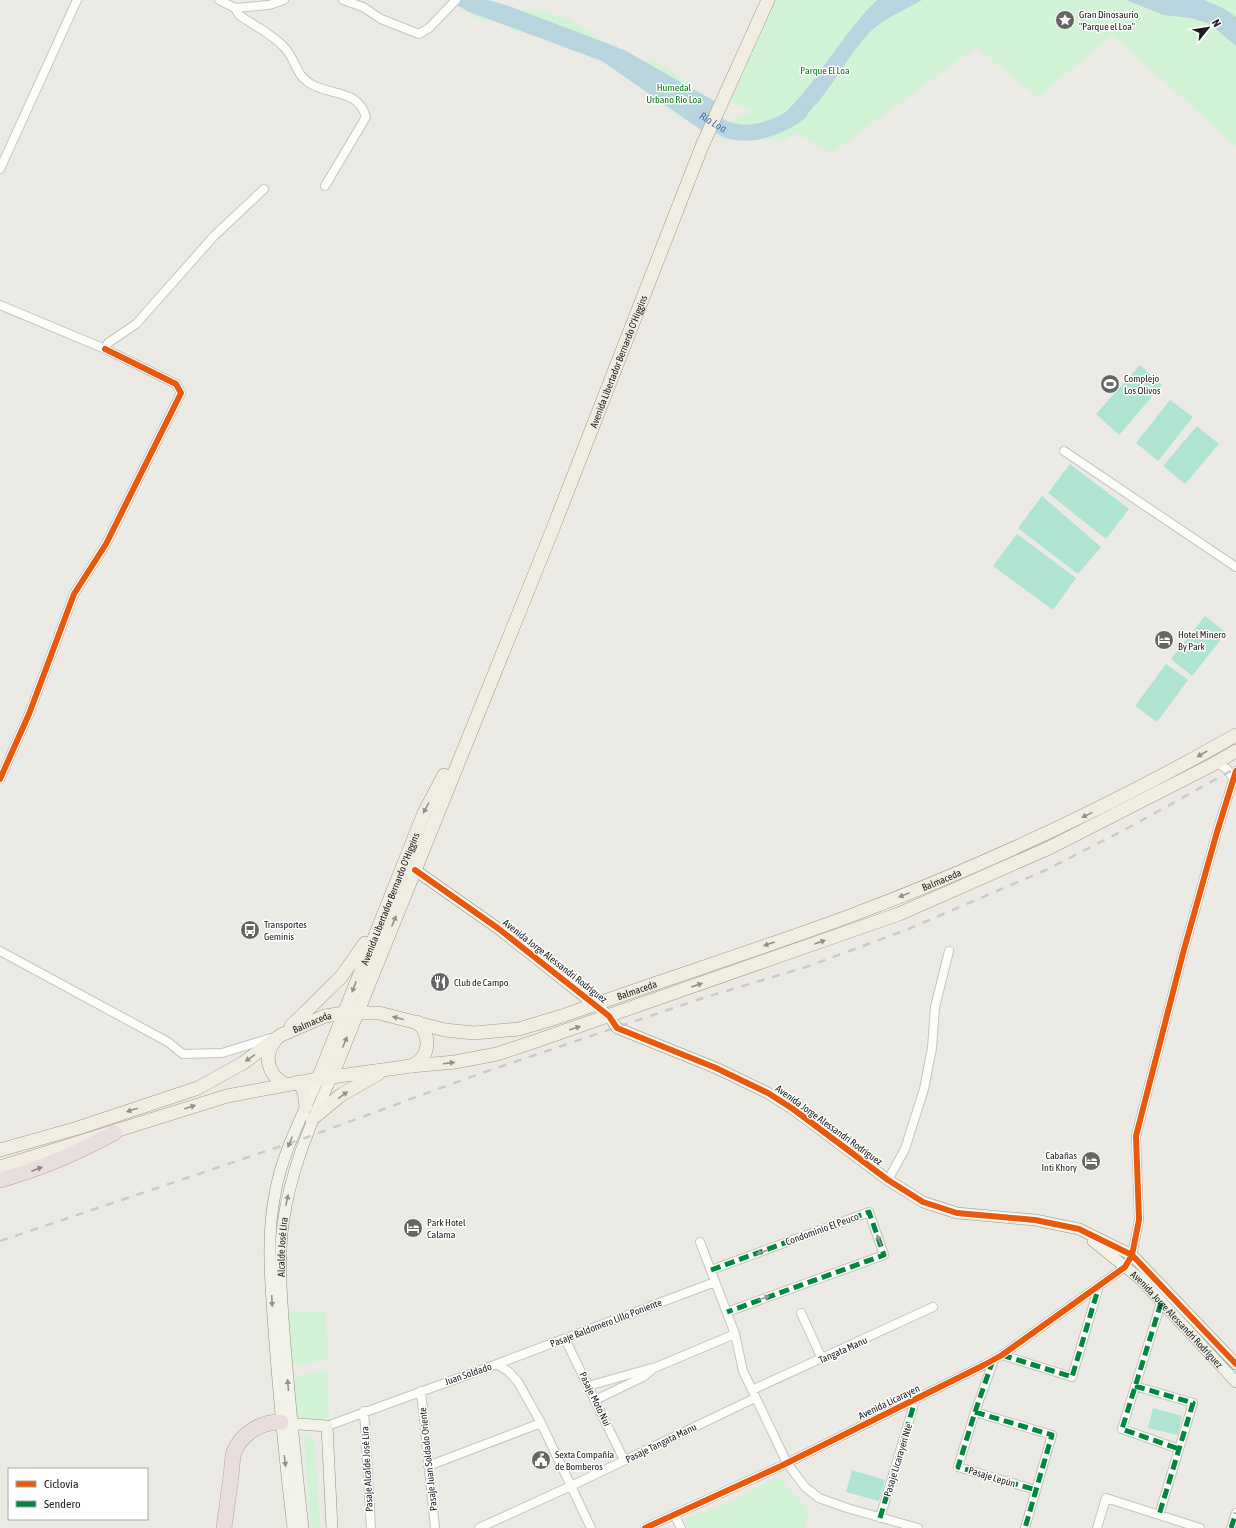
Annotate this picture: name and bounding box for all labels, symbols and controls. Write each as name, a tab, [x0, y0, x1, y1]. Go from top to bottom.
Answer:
north arrow	[1188, 8, 1228, 48]
place icon: Gran Dinosaurio "Parque el Loa"	[1054, 9, 1076, 31]
place label: Gran Dinosaurio "Parque el Loa"	[1079, 9, 1139, 32]
text: N	[1210, 17, 1223, 29]
park label: Parque El Loa	[800, 65, 850, 76]
park label: Humedal Urbano Río Loa	[646, 82, 702, 105]
water label: Río Loa	[698, 109, 729, 135]
street label: Avenida Libertador Bernardo O'Higgins	[587, 293, 649, 429]
sports icon: Complejo Los Olivos	[1099, 373, 1121, 395]
place label: Complejo Los Olivos	[1124, 373, 1161, 396]
hotel icon: Hotel Minero By Park	[1153, 629, 1175, 651]
place label: Hotel Minero By Park	[1178, 629, 1226, 652]
one-way arrow	[1196, 751, 1208, 758]
one-way arrow	[423, 802, 430, 814]
one-way arrow	[1081, 811, 1093, 818]
street label: Avenida Libertador Bernardo O'Higgins	[359, 831, 421, 966]
street label: Balmaceda	[920, 866, 963, 893]
one-way arrow	[897, 892, 909, 898]
one-way arrow	[391, 914, 397, 926]
street label: Avenida Jorge Alessandri Rodríguez	[501, 917, 609, 1005]
bus stop icon: Transportes Geminis	[239, 919, 261, 941]
place label: Transportes Geminis	[264, 919, 307, 942]
one-way arrow	[814, 939, 826, 945]
one-way arrow	[762, 941, 774, 947]
restaurant icon: Club de Campo	[429, 971, 451, 993]
place label: Club de Campo	[454, 977, 509, 988]
street label: Balmaceda	[615, 978, 658, 1002]
one-way arrow	[350, 982, 356, 994]
one-way arrow	[692, 982, 704, 988]
street label: Balmaceda	[291, 1009, 333, 1035]
one-way arrow	[391, 1014, 404, 1020]
one-way arrow	[569, 1025, 581, 1031]
one-way arrow	[343, 1035, 349, 1047]
one-way arrow	[245, 1054, 256, 1062]
one-way arrow	[443, 1059, 456, 1066]
street label: Avenida Jorge Alessandri Rodríguez	[774, 1083, 885, 1168]
one-way arrow	[337, 1091, 348, 1099]
one-way arrow	[185, 1104, 197, 1110]
one-way arrow	[126, 1107, 138, 1113]
one-way arrow	[287, 1136, 293, 1147]
place label: Cabañas Inti Khory	[1042, 1150, 1077, 1173]
hotel icon: Cabañas Inti Khory	[1080, 1150, 1102, 1172]
one-way arrow	[32, 1166, 44, 1172]
one-way arrow	[285, 1193, 291, 1206]
street label: Condominio El Peuco	[784, 1211, 860, 1247]
street label: Alcalde José Lira	[275, 1216, 289, 1277]
hotel icon: Park Hotel Calama	[402, 1217, 424, 1239]
place label: Park Hotel Calama	[427, 1217, 466, 1240]
one-way arrow	[876, 1233, 882, 1245]
one-way arrow	[755, 1249, 767, 1255]
street label: Avenida Jorge Alessandri Rodríguez	[1129, 1268, 1225, 1370]
one-way arrow	[269, 1295, 275, 1308]
one-way arrow	[758, 1295, 770, 1301]
street label: Pasaje Baldomero Lillo Poniente	[549, 1296, 664, 1349]
street label: Tangata Manu	[817, 1334, 869, 1366]
street label: Juan Soldado	[443, 1361, 493, 1387]
street label: Pasaje Moto Nui	[577, 1370, 613, 1428]
one-way arrow	[285, 1379, 292, 1391]
street label: Avenida Licarayen	[857, 1382, 922, 1422]
street label: Pasaje Juan Soldado Oriente	[417, 1406, 439, 1511]
street label: Pasaje Tangata Manu	[624, 1421, 698, 1465]
street label: Pasaje Licarayen Nte	[882, 1422, 914, 1498]
street label: Pasaje Alcalde José Lira	[359, 1426, 375, 1512]
public building icon: Sexta Compañía de Bomberos	[530, 1449, 552, 1471]
place label: Sexta Compañía de Bomberos	[555, 1449, 615, 1472]
one-way arrow	[282, 1455, 288, 1467]
street label: Pasaje Lepún	[967, 1465, 1017, 1489]
legend	[8, 1468, 148, 1520]
text: Ciclovía	[44, 1477, 78, 1491]
text: Sendero	[44, 1497, 81, 1511]

